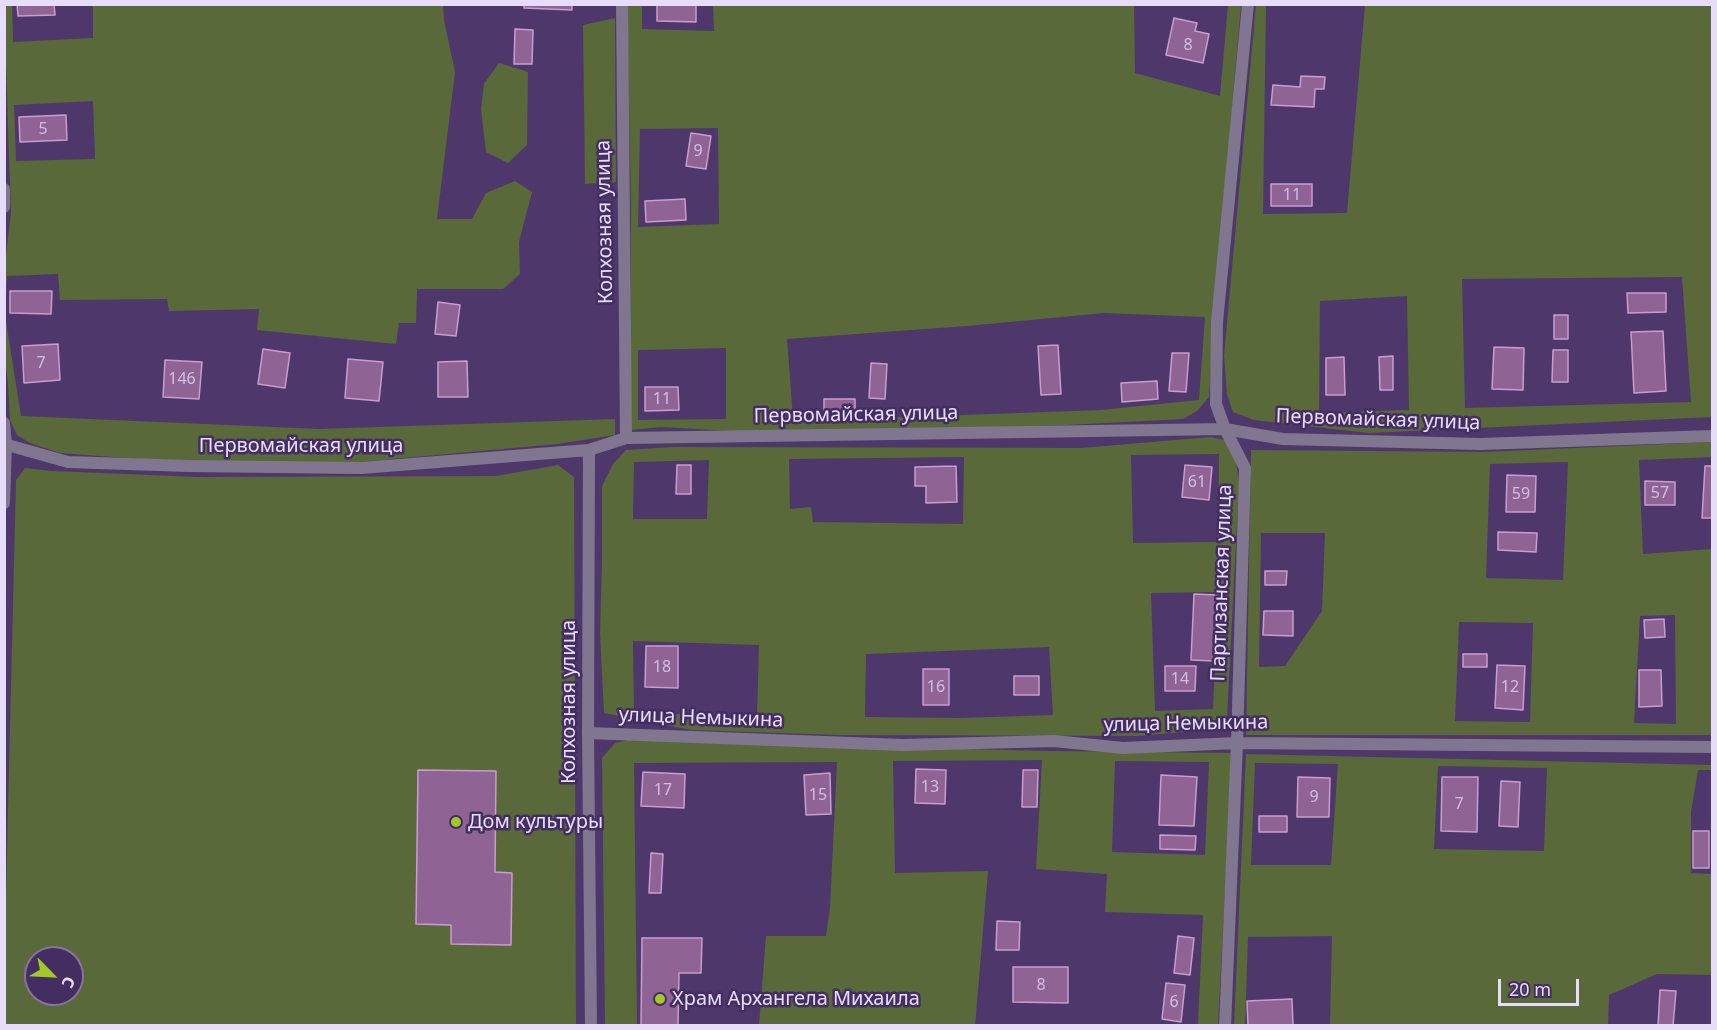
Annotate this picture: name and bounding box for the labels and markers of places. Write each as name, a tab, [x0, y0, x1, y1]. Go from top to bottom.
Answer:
place label: Дом культуры	[468, 810, 603, 834]
marker: Дом культуры	[449, 815, 463, 829]
place label: Храм Архангела Михаила	[672, 987, 920, 1011]
marker: Храм Архангела Михаила	[653, 992, 667, 1006]

